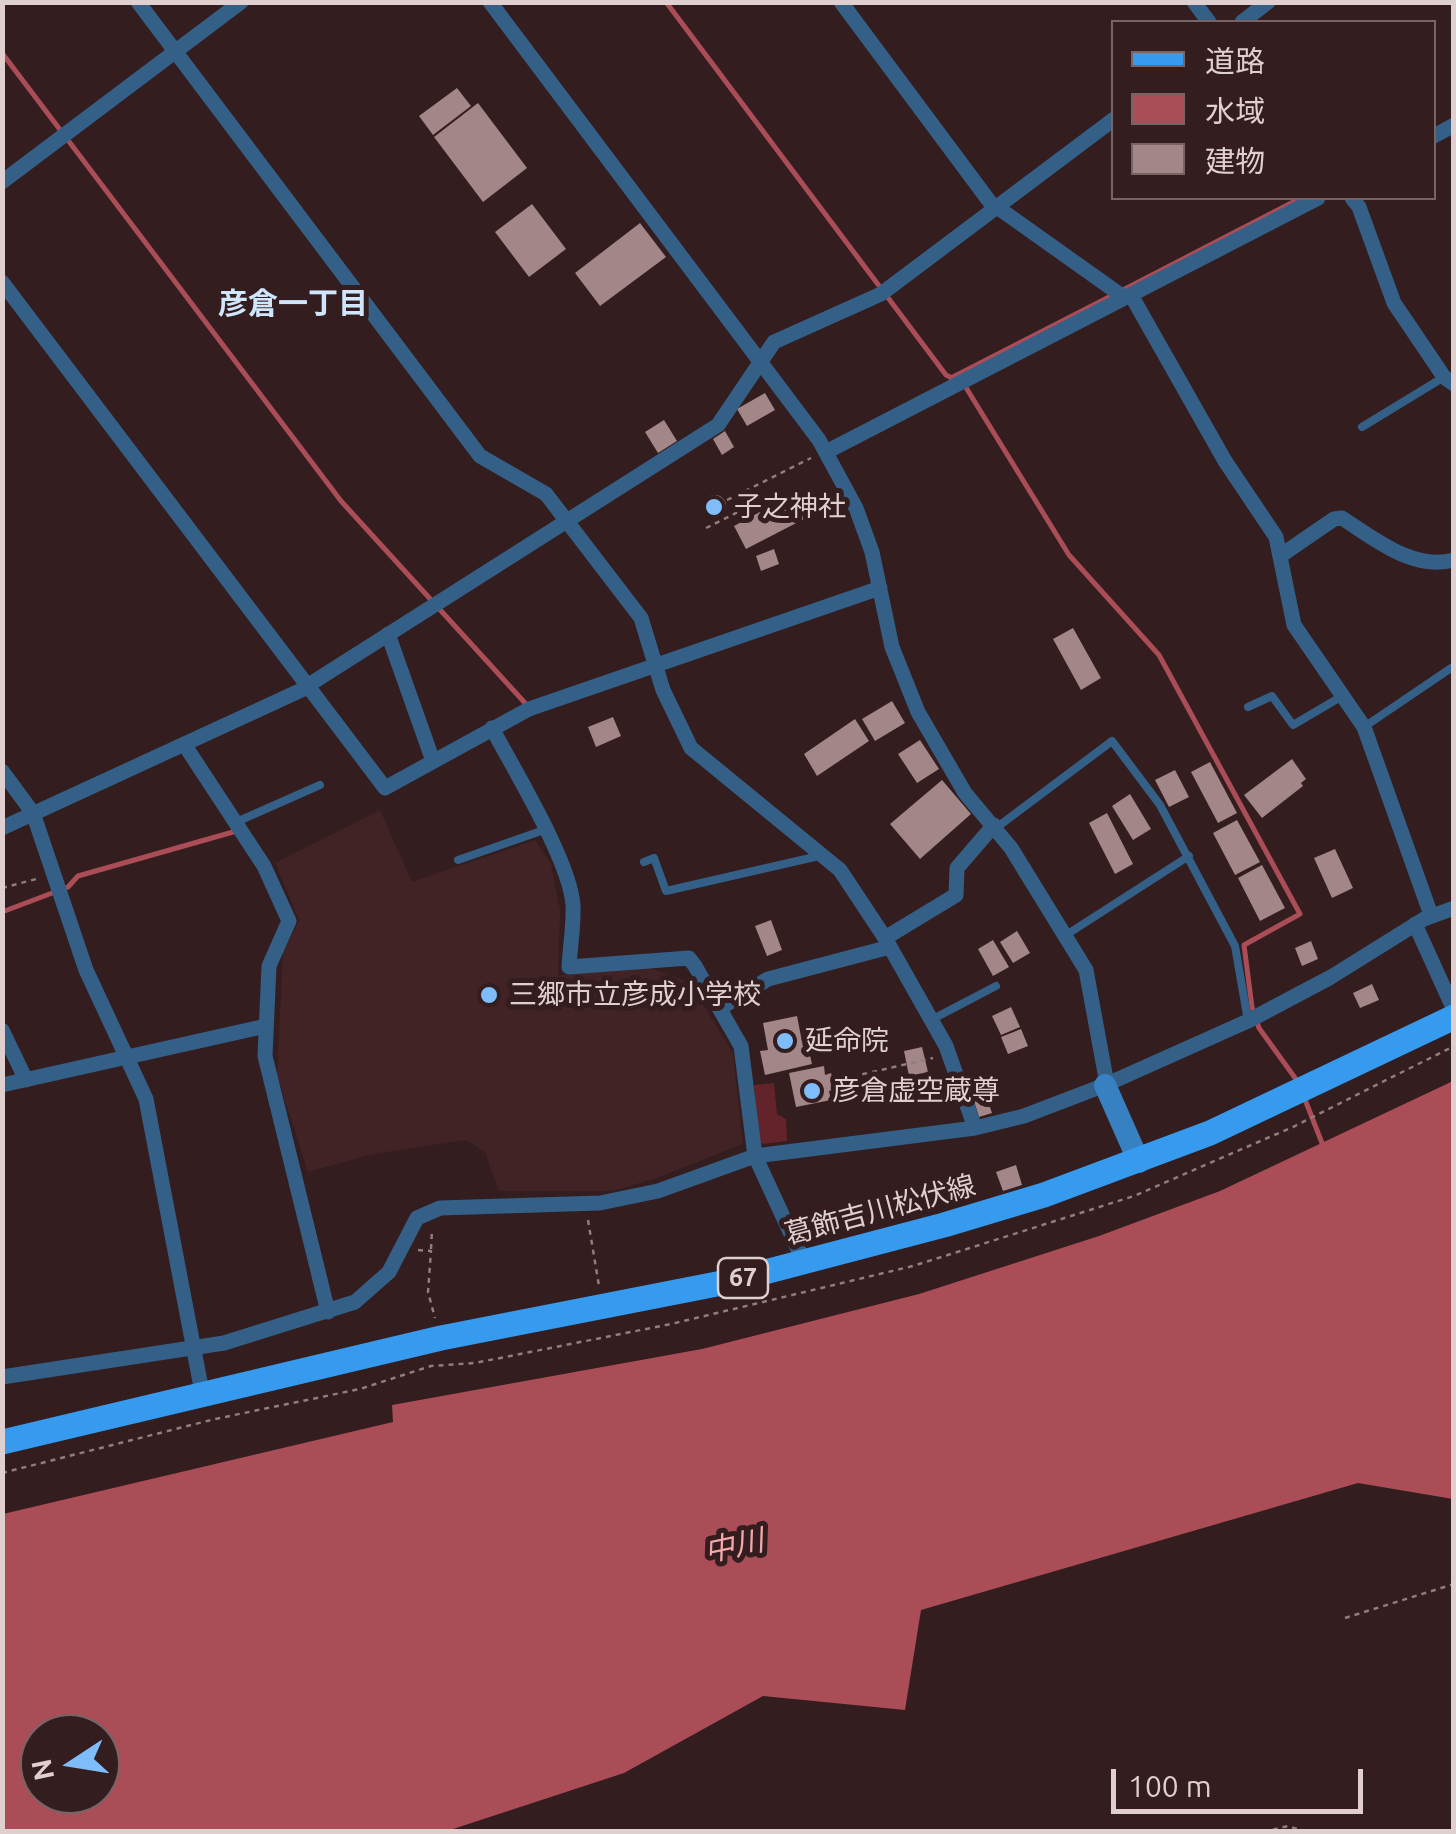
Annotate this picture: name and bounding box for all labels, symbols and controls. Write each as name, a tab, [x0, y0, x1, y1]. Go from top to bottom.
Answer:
legend	[1111, 20, 1436, 200]
text: 道路	[1205, 44, 1265, 78]
text: 水域	[1205, 94, 1265, 128]
text: 建物	[1205, 144, 1265, 178]
district label: 彦倉一丁目	[218, 286, 368, 322]
place label: 子之神社	[734, 490, 846, 524]
marker: 子之神社	[703, 496, 725, 518]
place label: 三郷市立彦成小学校	[509, 978, 761, 1012]
marker: 三郷市立彦成小学校	[478, 984, 500, 1006]
place label: 延命院	[805, 1024, 889, 1058]
marker: 延命院	[774, 1030, 796, 1052]
place label: 彦倉虚空蔵尊	[832, 1074, 1000, 1108]
marker: 彦倉虚空蔵尊	[801, 1080, 823, 1102]
street label: 葛飾吉川松伏線	[781, 1168, 979, 1252]
road number: 67	[718, 1258, 768, 1298]
water label: 中川	[701, 1522, 767, 1570]
north arrow	[20, 1714, 120, 1814]
scale bar	[1116, 1749, 1368, 1811]
text: N	[25, 1756, 59, 1783]
text: 100 m	[1128, 1769, 1212, 1803]

